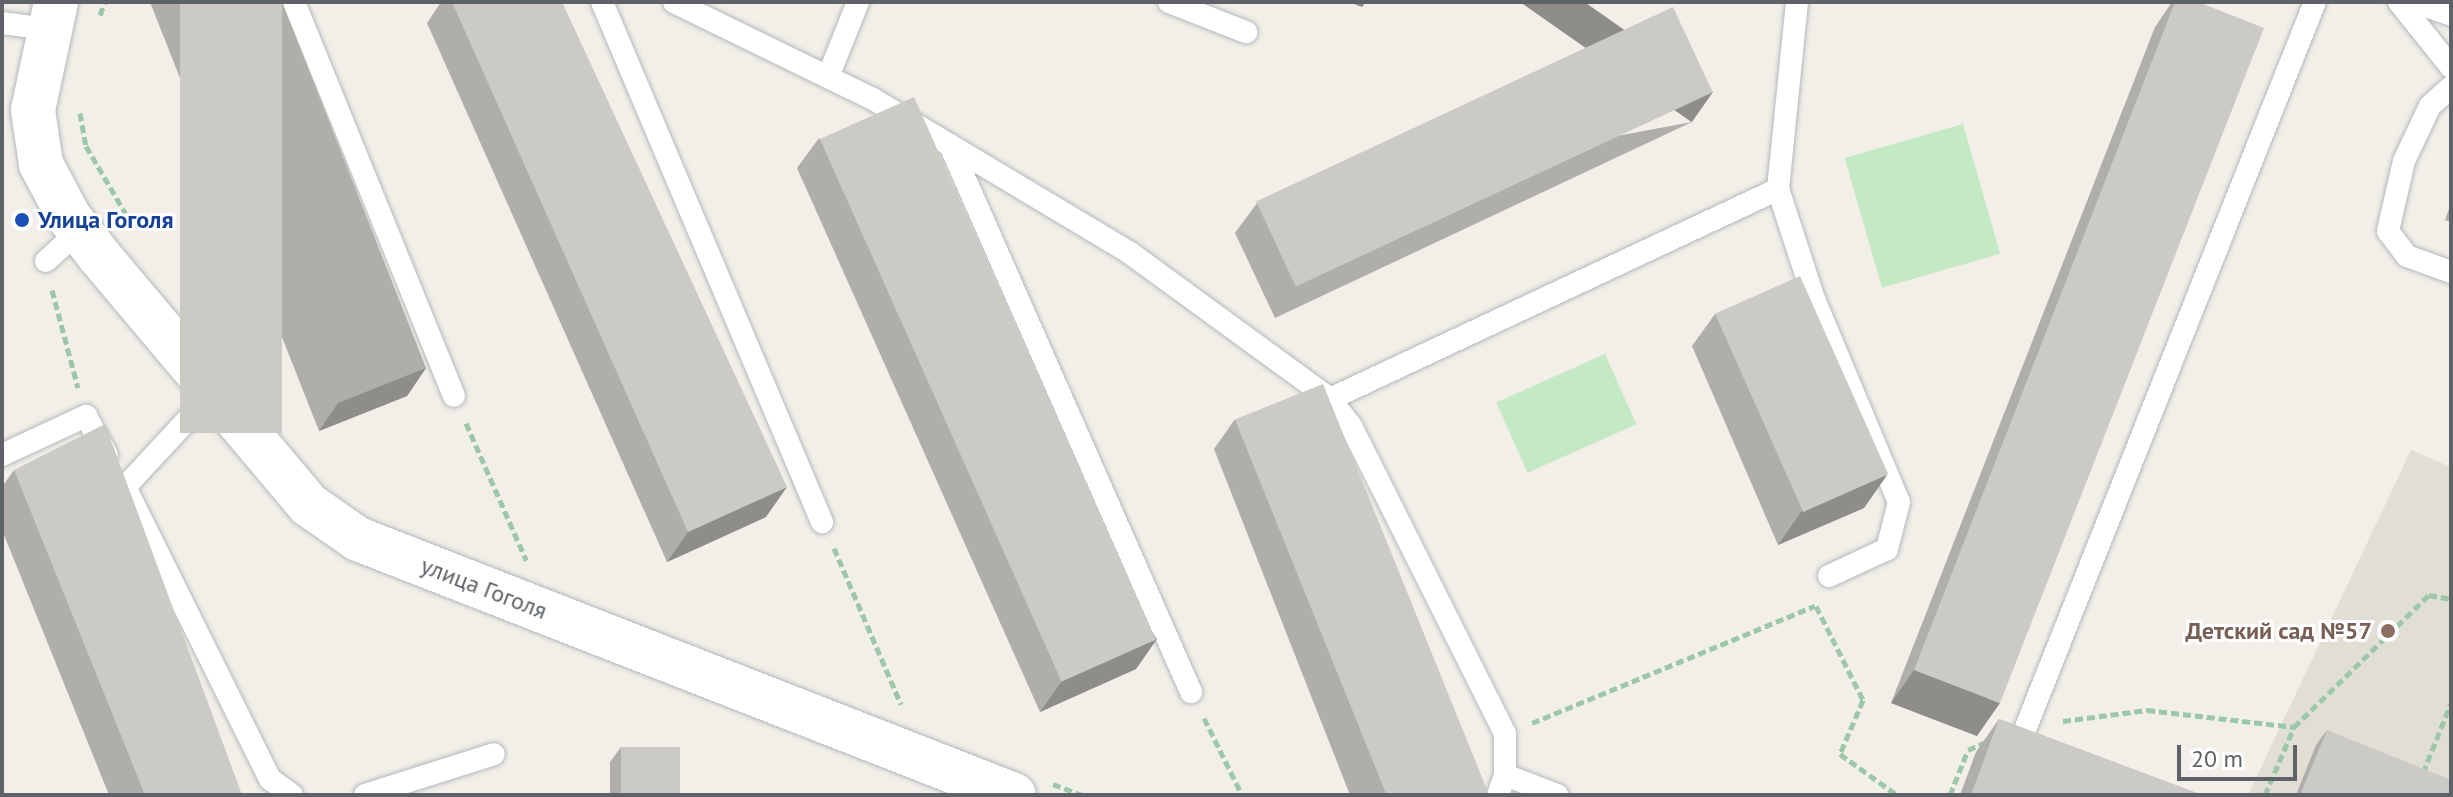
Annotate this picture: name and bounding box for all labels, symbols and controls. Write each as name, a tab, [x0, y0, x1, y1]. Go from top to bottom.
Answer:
place label: Улица Гоголя	[38, 206, 173, 234]
marker: Улица Гоголя	[13, 211, 31, 229]
street label: улица Гоголя	[417, 551, 551, 625]
place label: Детский сад №57	[2186, 617, 2372, 645]
marker: Детский сад №57	[2379, 622, 2397, 640]
scale bar	[2181, 729, 2301, 779]
text: 20 m	[2191, 743, 2243, 774]

